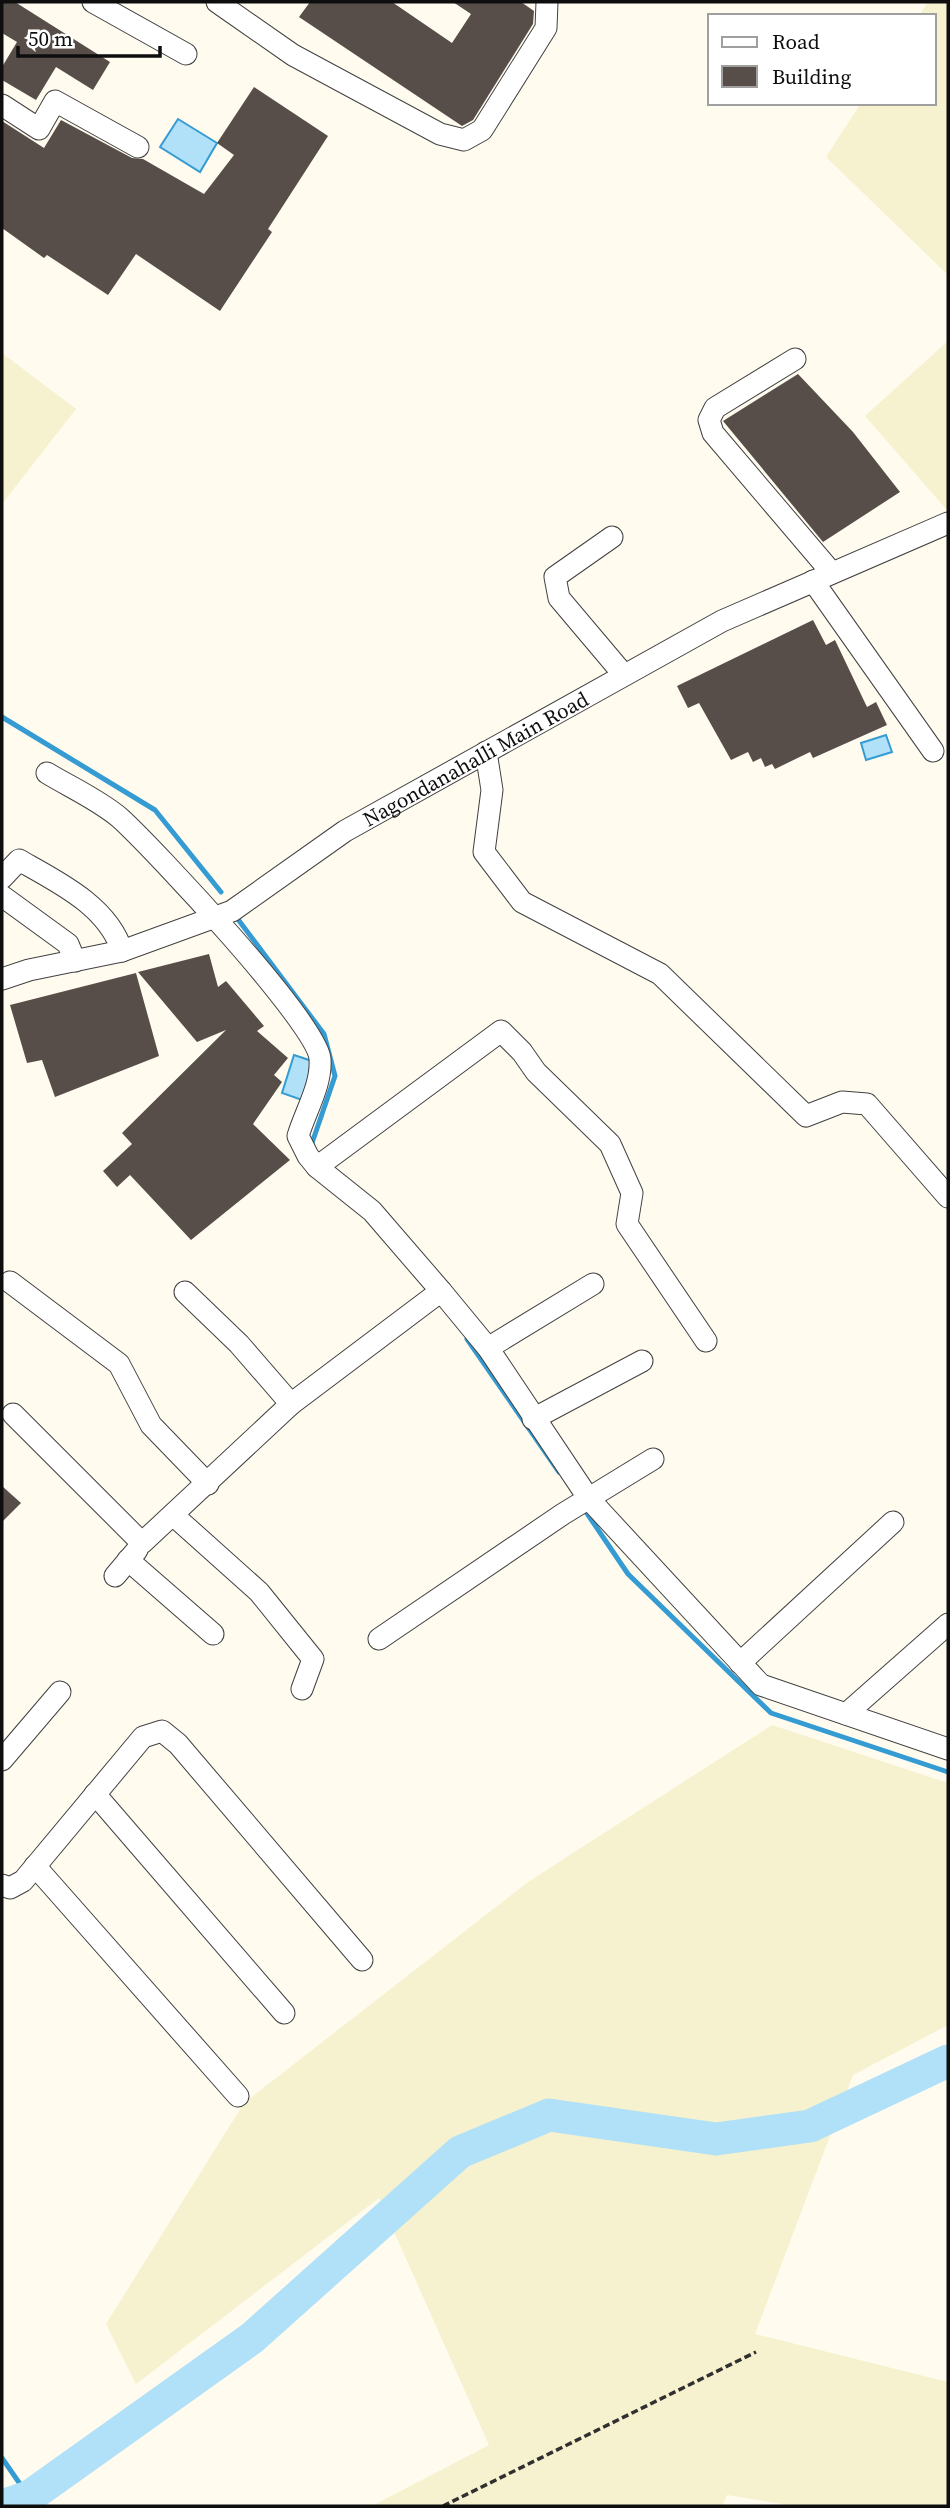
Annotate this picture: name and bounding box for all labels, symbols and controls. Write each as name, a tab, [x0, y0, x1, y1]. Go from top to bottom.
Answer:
scale bar	[18, 14, 159, 58]
legend	[708, 14, 936, 105]
text: 50 m	[28, 24, 73, 53]
text: Road	[772, 27, 820, 56]
text: Building	[772, 62, 851, 91]
street label: Nagondanahalli Main Road	[357, 684, 593, 833]

